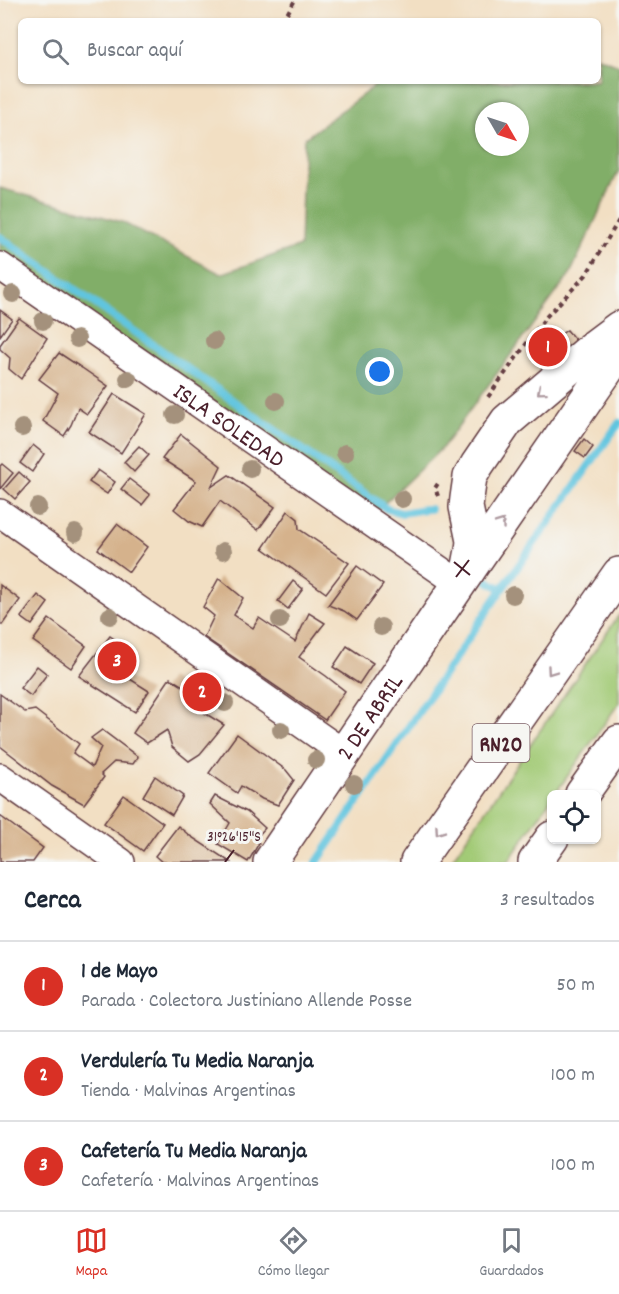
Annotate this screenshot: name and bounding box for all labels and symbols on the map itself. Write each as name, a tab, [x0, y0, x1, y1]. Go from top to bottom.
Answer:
north arrow	[475, 102, 529, 156]
pin: 1	[528, 324, 568, 370]
your location	[365, 357, 394, 386]
street label: ISLA SOLEDAD	[165, 376, 291, 478]
one-way arrow	[537, 384, 548, 395]
one-way arrow	[494, 519, 505, 530]
pin: 3	[98, 638, 136, 684]
one-way arrow	[547, 664, 558, 675]
street label: 2 DE ABRIL	[330, 668, 413, 768]
pin: 2	[182, 670, 222, 714]
road number: RN20	[472, 724, 530, 762]
one-way arrow	[435, 824, 446, 835]
text: 31°26'15"S	[207, 827, 261, 849]

